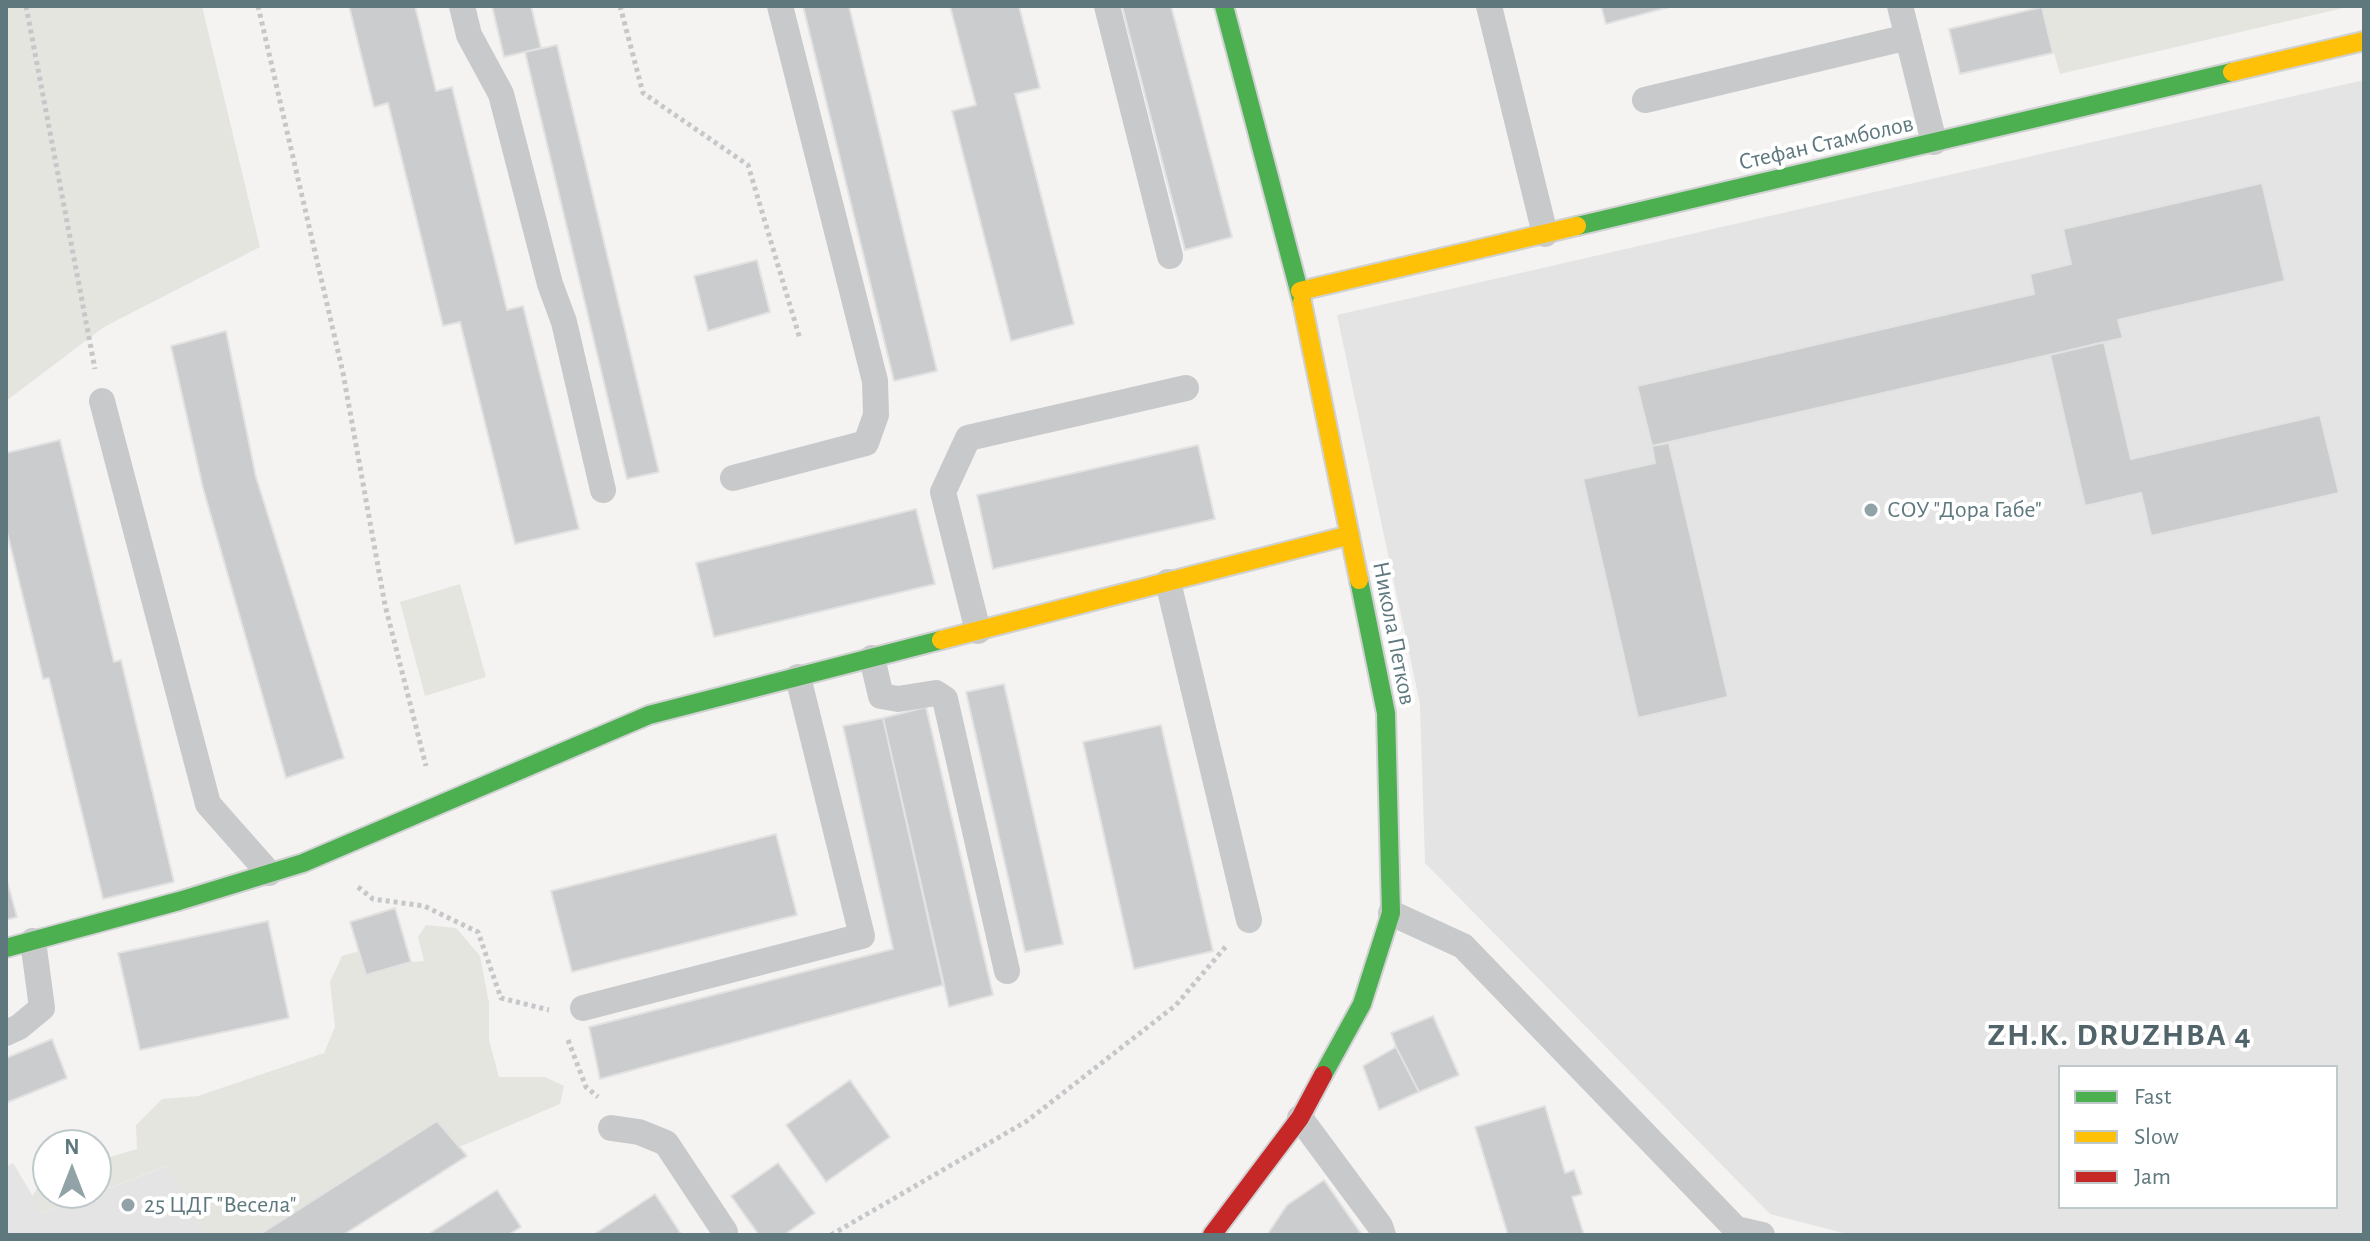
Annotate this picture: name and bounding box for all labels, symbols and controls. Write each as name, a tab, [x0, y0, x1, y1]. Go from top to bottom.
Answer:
street label: Стефан Стамболов	[1736, 109, 1916, 177]
place label: СОУ "Дора Габе"	[1887, 496, 2042, 524]
marker: СОУ "Дора Габе"	[1862, 501, 1880, 519]
street label: Никола Петков	[1366, 559, 1422, 707]
district label: ZH.K. DRUZHBA 4	[1987, 1016, 2253, 1054]
legend	[2058, 1065, 2338, 1209]
text: Fast	[2134, 1085, 2171, 1109]
text: Slow	[2134, 1125, 2179, 1149]
north arrow	[32, 1129, 112, 1209]
text: N	[64, 1136, 80, 1158]
text: Jam	[2134, 1165, 2171, 1189]
place label: 25 ЦДГ "Весела"	[144, 1191, 297, 1219]
marker: 25 ЦДГ "Весела"	[119, 1196, 137, 1214]

